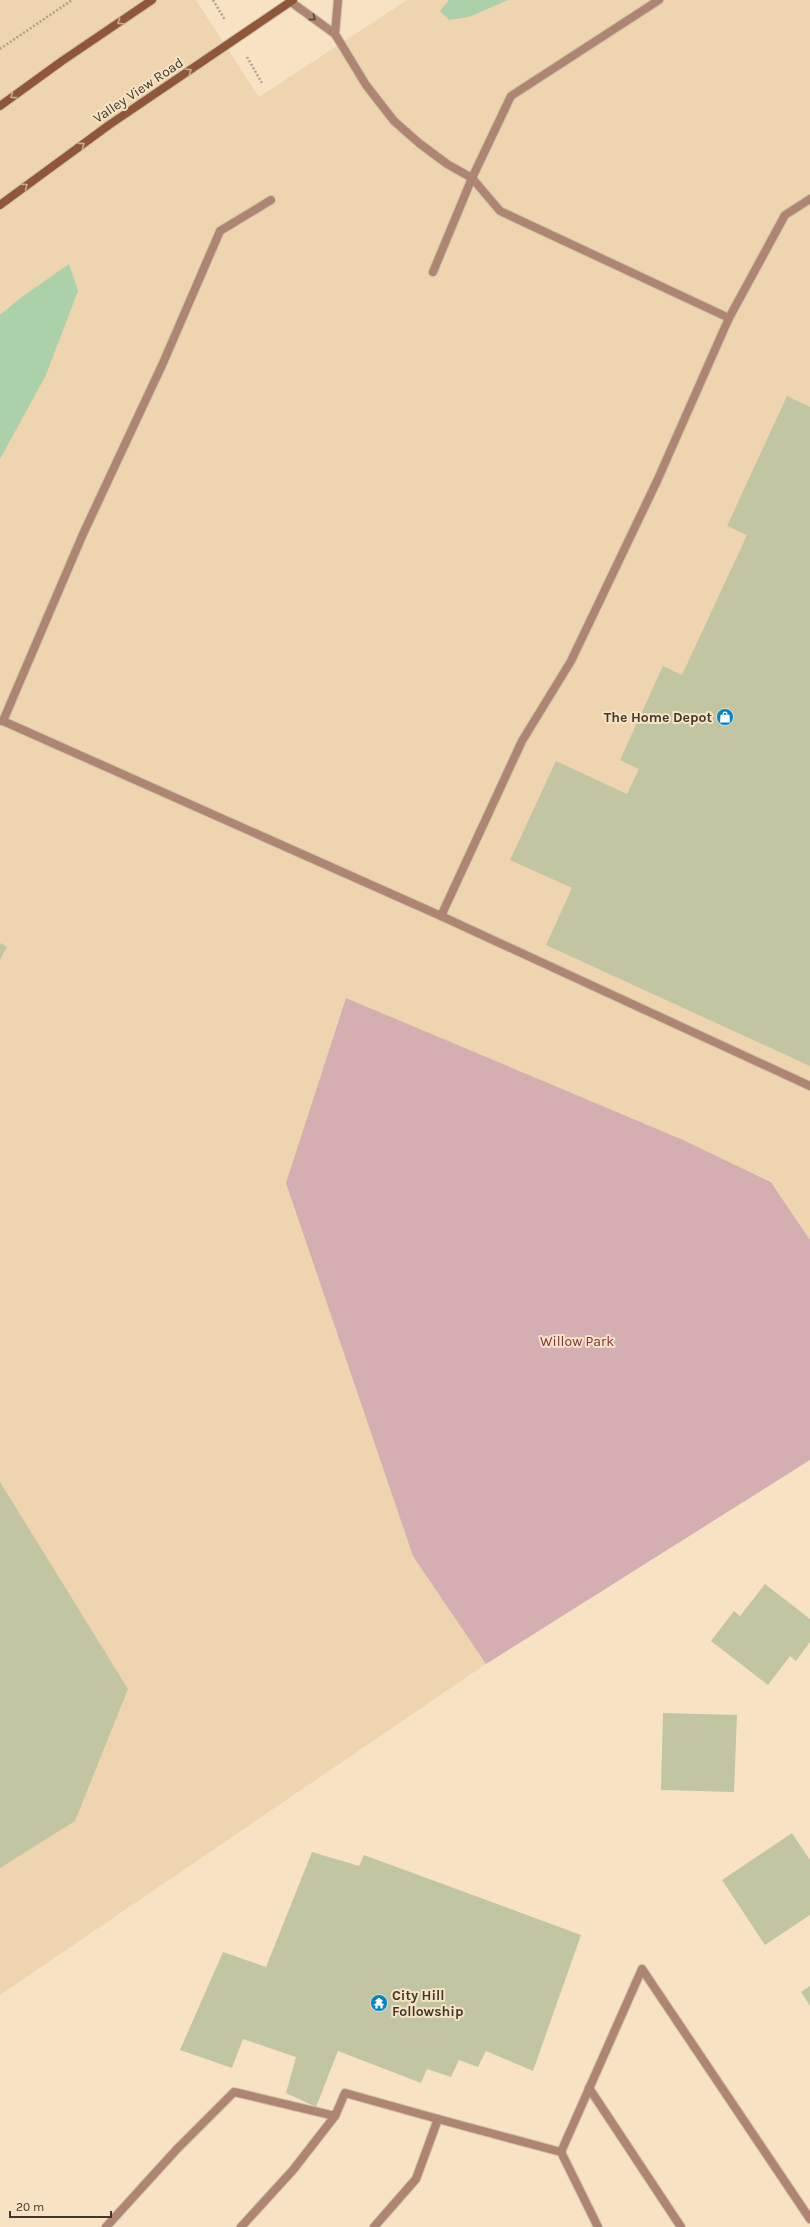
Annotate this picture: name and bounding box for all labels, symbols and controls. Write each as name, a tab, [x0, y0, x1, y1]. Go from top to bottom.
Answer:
one-way arrow	[308, 13, 315, 20]
one-way arrow	[117, 17, 124, 25]
street label: Valley View Road	[90, 54, 187, 127]
one-way arrow	[185, 68, 192, 76]
one-way arrow	[11, 91, 18, 98]
one-way arrow	[77, 142, 84, 149]
one-way arrow	[21, 183, 28, 191]
shop icon: The Home Depot	[715, 707, 735, 727]
place label: The Home Depot	[604, 709, 712, 726]
park label: Willow Park	[540, 1333, 614, 1350]
place label: City Hill Followship	[392, 1987, 463, 2020]
temple icon: City Hill Followship	[369, 1993, 389, 2013]
scale bar	[10, 2193, 111, 2219]
text: 20 m	[16, 2200, 44, 2214]

